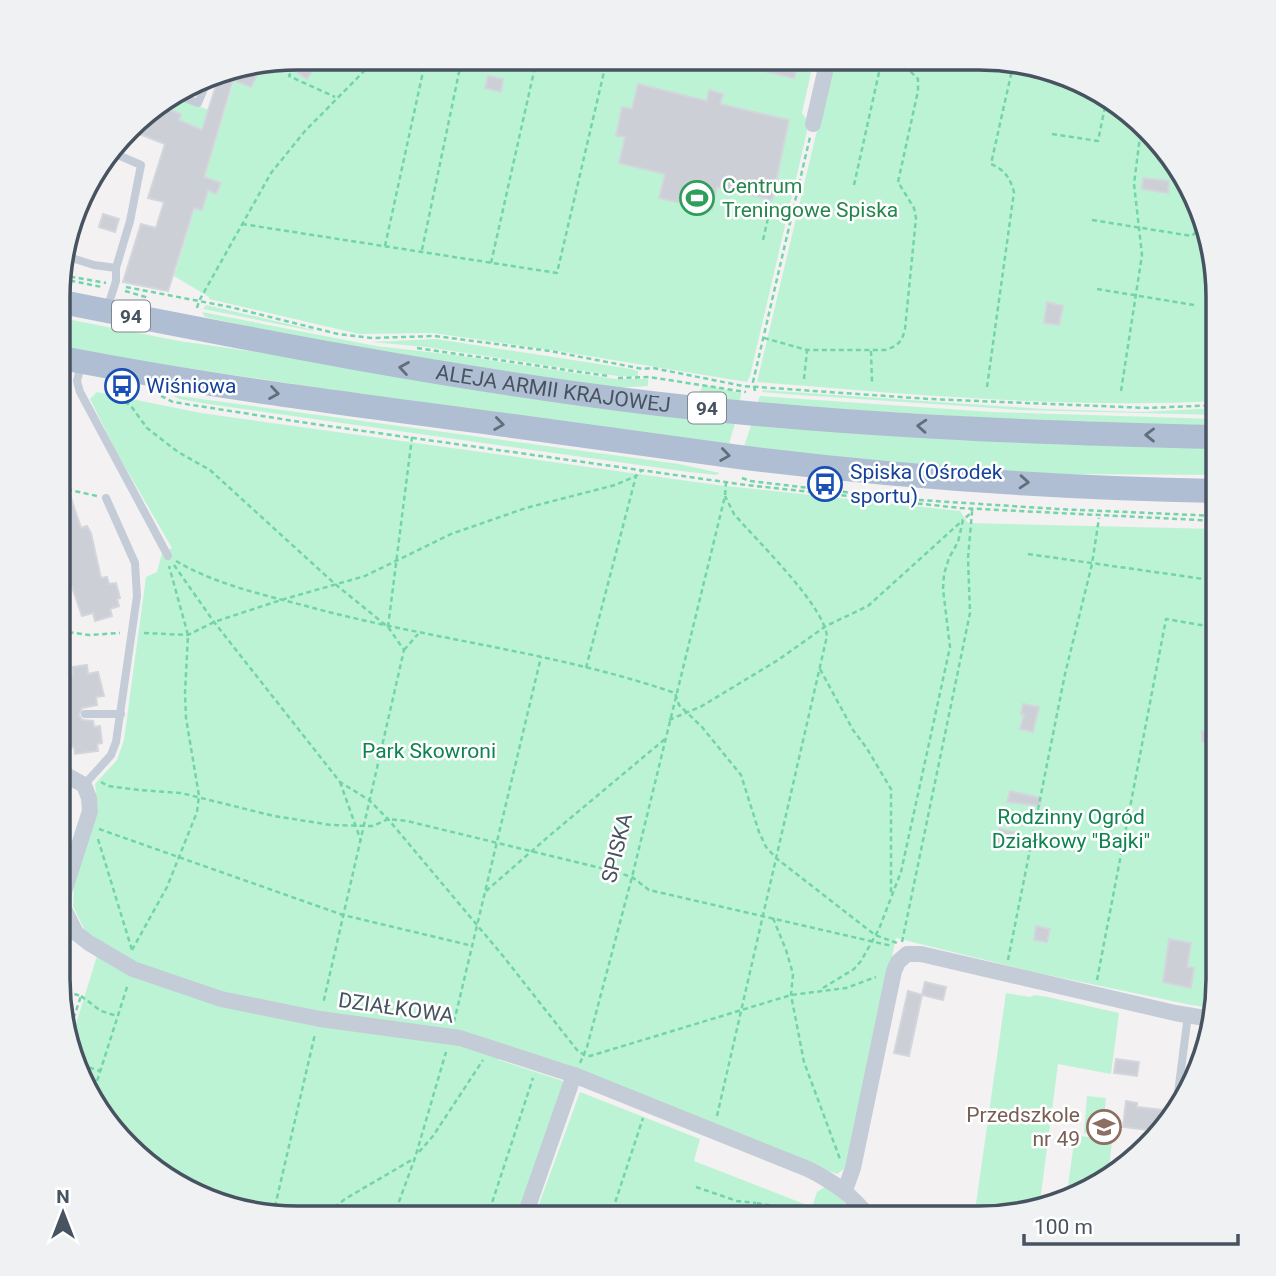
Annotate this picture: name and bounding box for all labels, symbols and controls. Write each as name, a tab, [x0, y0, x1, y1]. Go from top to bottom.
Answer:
place label: Centrum Treningowe Spiska	[722, 174, 898, 222]
sports icon: Centrum Treningowe Spiska	[678, 179, 716, 217]
road number: 94	[112, 300, 150, 332]
street label: ALEJA ARMII KRAJOWEJ	[434, 360, 672, 417]
one-way arrow	[398, 361, 410, 376]
bus stop icon: Wiśniowa	[103, 367, 141, 405]
place label: Wiśniowa	[146, 374, 236, 398]
one-way arrow	[268, 386, 280, 401]
road number: 94	[688, 392, 726, 424]
one-way arrow	[493, 417, 505, 432]
one-way arrow	[916, 419, 927, 434]
one-way arrow	[1144, 428, 1155, 443]
one-way arrow	[719, 447, 731, 462]
place label: Spiska (Ośrodek sportu)	[850, 460, 1003, 508]
bus stop icon: Spiska (Ośrodek sportu)	[806, 465, 844, 503]
one-way arrow	[1019, 474, 1030, 489]
park label: Park Skowroni	[362, 739, 496, 763]
park label: Rodzinny Ogród Działkowy "Bajki"	[992, 805, 1150, 853]
street label: SPISKA	[597, 810, 637, 885]
street label: DZIAŁKOWA	[337, 988, 456, 1028]
place label: Przedszkole nr 49	[966, 1103, 1080, 1151]
school or university icon: Przedszkole nr 49	[1085, 1108, 1123, 1146]
north arrow	[28, 1178, 98, 1248]
text: N	[56, 1185, 70, 1208]
scale bar	[1024, 1202, 1238, 1246]
text: 100 m	[1034, 1215, 1093, 1239]

